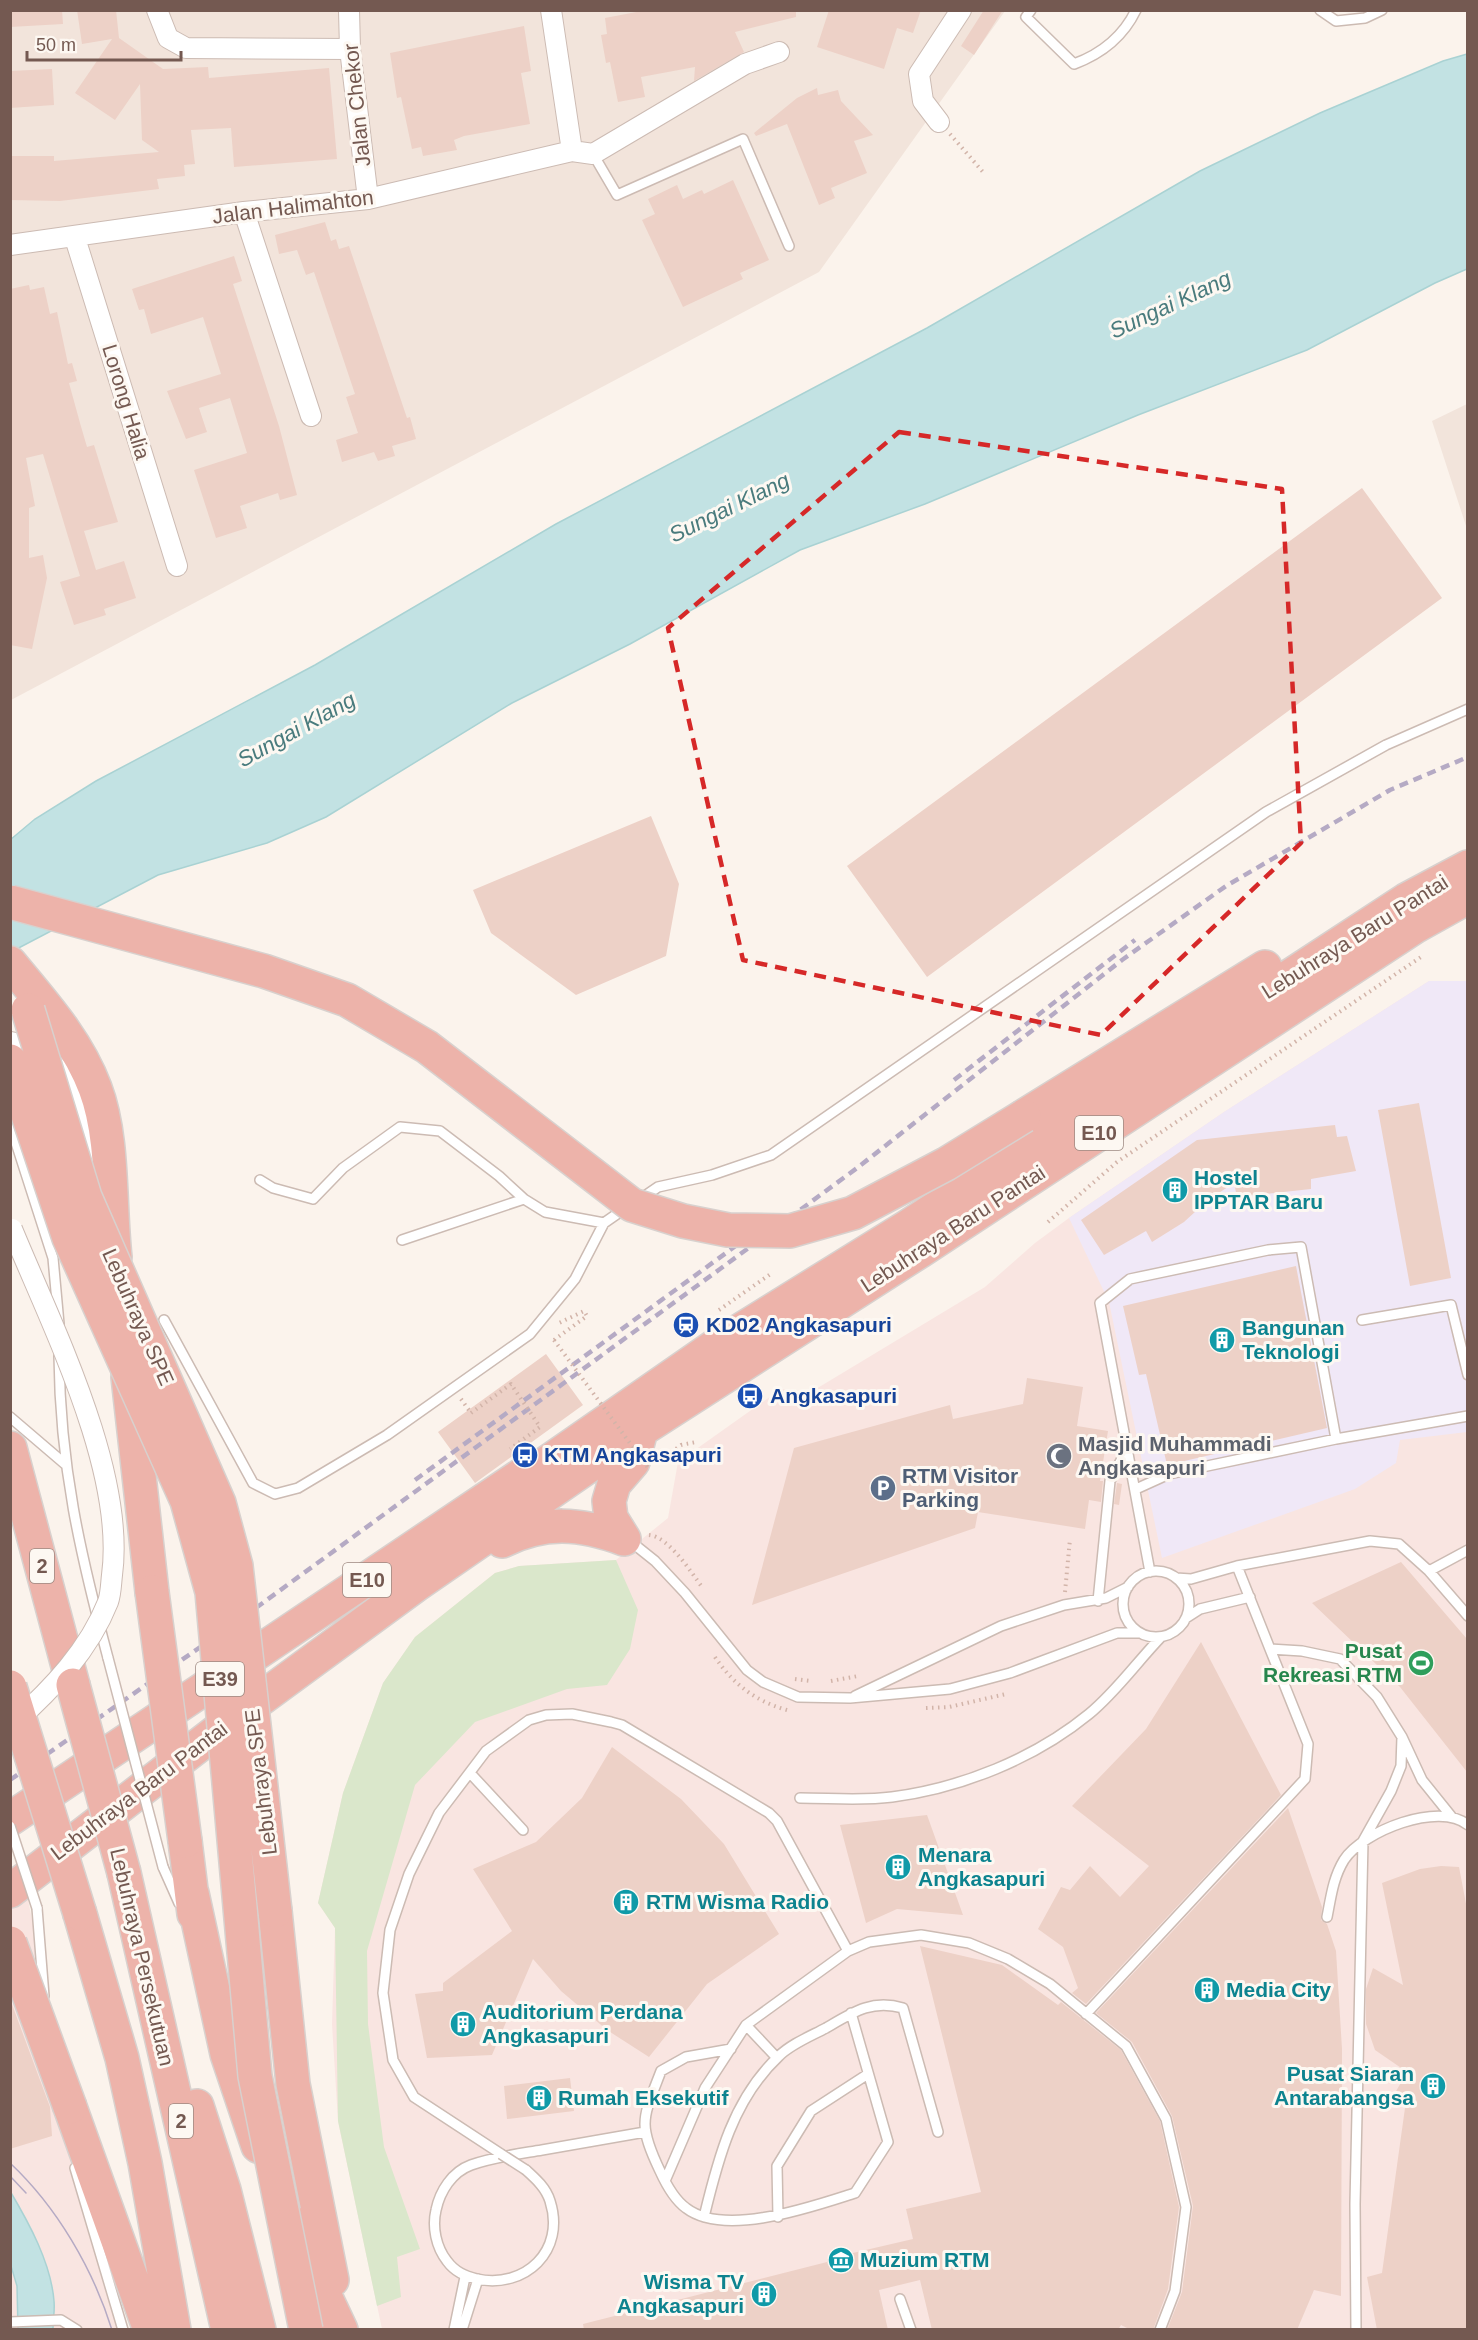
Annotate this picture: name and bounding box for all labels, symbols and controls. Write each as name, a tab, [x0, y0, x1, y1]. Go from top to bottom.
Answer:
scale bar	[27, 24, 182, 62]
text: 50 m	[36, 35, 76, 55]
street label: Jalan Chekor	[339, 42, 374, 168]
street label: Jalan Halimahton	[211, 185, 375, 228]
water label: Sungai Klang	[1106, 265, 1235, 343]
street label: Lorong Halia	[98, 342, 155, 462]
water label: Sungai Klang	[665, 467, 794, 547]
water label: Sungai Klang	[233, 686, 360, 772]
street label: Lebuhraya Baru Pantai	[1258, 870, 1452, 1003]
road number: E10	[1075, 1116, 1123, 1150]
street label: Lebuhraya Baru Pantai	[856, 1160, 1049, 1297]
place label: Hostel IPPTAR Baru	[1194, 1166, 1323, 1213]
building icon: Hostel IPPTAR Baru	[1160, 1175, 1190, 1205]
street label: Lebuhraya SPE	[98, 1245, 179, 1389]
station icon: KD02 Angkasapuri	[671, 1310, 701, 1340]
place label: KD02 Angkasapuri	[706, 1313, 892, 1336]
place label: Bangunan Teknologi	[1242, 1316, 1345, 1363]
building icon: Bangunan Teknologi	[1207, 1325, 1237, 1355]
bus stop icon: Angkasapuri	[735, 1381, 765, 1411]
place label: Angkasapuri	[770, 1384, 897, 1407]
place label: Masjid Muhammadi Angkasapuri	[1078, 1432, 1272, 1479]
bus stop icon: KTM Angkasapuri	[510, 1440, 540, 1470]
mosque icon: Masjid Muhammadi Angkasapuri	[1044, 1441, 1074, 1471]
place label: KTM Angkasapuri	[544, 1443, 722, 1466]
place label: RTM Visitor Parking	[902, 1464, 1018, 1511]
parking icon: RTM Visitor Parking	[868, 1473, 898, 1503]
road number: 2	[30, 1549, 54, 1583]
road number: E10	[343, 1563, 391, 1597]
place label: Pusat Rekreasi RTM	[1263, 1639, 1402, 1686]
sports icon: Pusat Rekreasi RTM	[1406, 1648, 1436, 1678]
road number: E39	[196, 1662, 244, 1696]
street label: Lebuhraya SPE	[240, 1708, 281, 1856]
street label: Lebuhraya Baru Pantai	[46, 1717, 231, 1864]
place label: Menara Angkasapuri	[918, 1843, 1045, 1890]
street label: Lebuhraya Persekutuan	[106, 1846, 179, 2068]
building icon: Menara Angkasapuri	[883, 1852, 913, 1882]
building icon: RTM Wisma Radio	[611, 1887, 641, 1917]
place label: RTM Wisma Radio	[646, 1890, 829, 1913]
building icon: Media City	[1192, 1975, 1222, 2005]
place label: Media City	[1226, 1978, 1331, 2001]
place label: Auditorium Perdana Angkasapuri	[482, 2000, 683, 2047]
building icon: Auditorium Perdana Angkasapuri	[448, 2009, 478, 2039]
place label: Pusat Siaran Antarabangsa	[1274, 2062, 1414, 2109]
building icon: Pusat Siaran Antarabangsa	[1418, 2071, 1448, 2101]
building icon: Rumah Eksekutif	[524, 2083, 554, 2113]
place label: Rumah Eksekutif	[558, 2086, 729, 2109]
road number: 2	[169, 2104, 193, 2138]
museum icon: Muzium RTM	[826, 2245, 856, 2275]
place label: Muzium RTM	[860, 2248, 989, 2271]
place label: Wisma TV Angkasapuri	[617, 2270, 744, 2317]
building icon: Wisma TV Angkasapuri	[749, 2279, 779, 2309]

